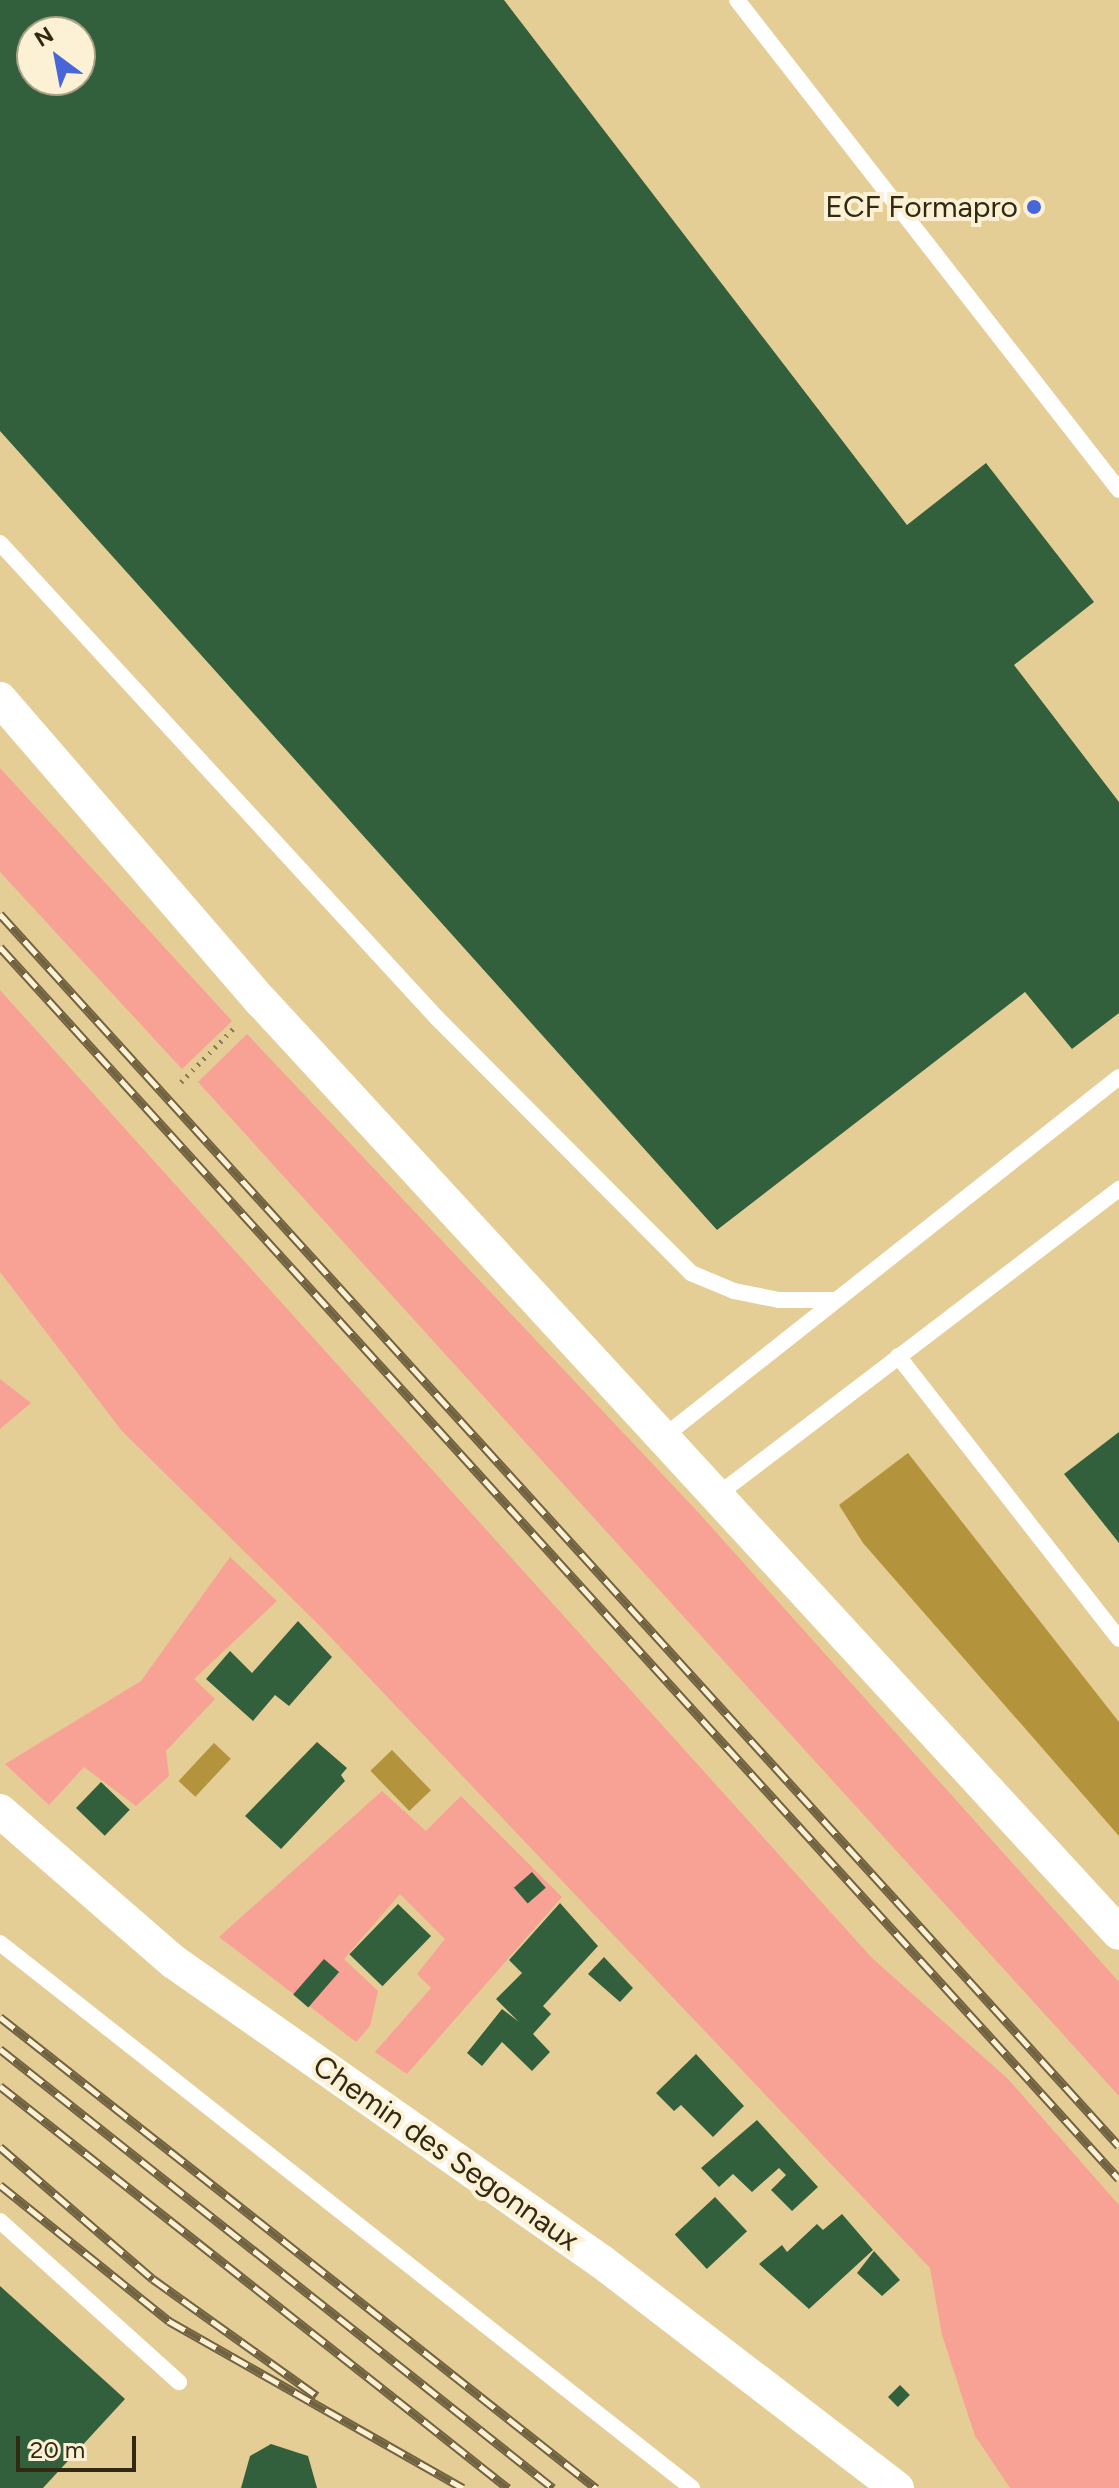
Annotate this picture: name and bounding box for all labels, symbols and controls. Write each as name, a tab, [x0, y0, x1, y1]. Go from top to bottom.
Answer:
north arrow	[16, 16, 96, 96]
text: N	[30, 21, 58, 53]
place label: ECF Formapro	[825, 189, 1018, 225]
marker: ECF Formapro	[1025, 198, 1043, 216]
street label: Chemin des Segonnaux	[306, 2048, 586, 2258]
scale bar	[20, 2420, 140, 2470]
text: 20 m	[30, 2435, 85, 2464]

